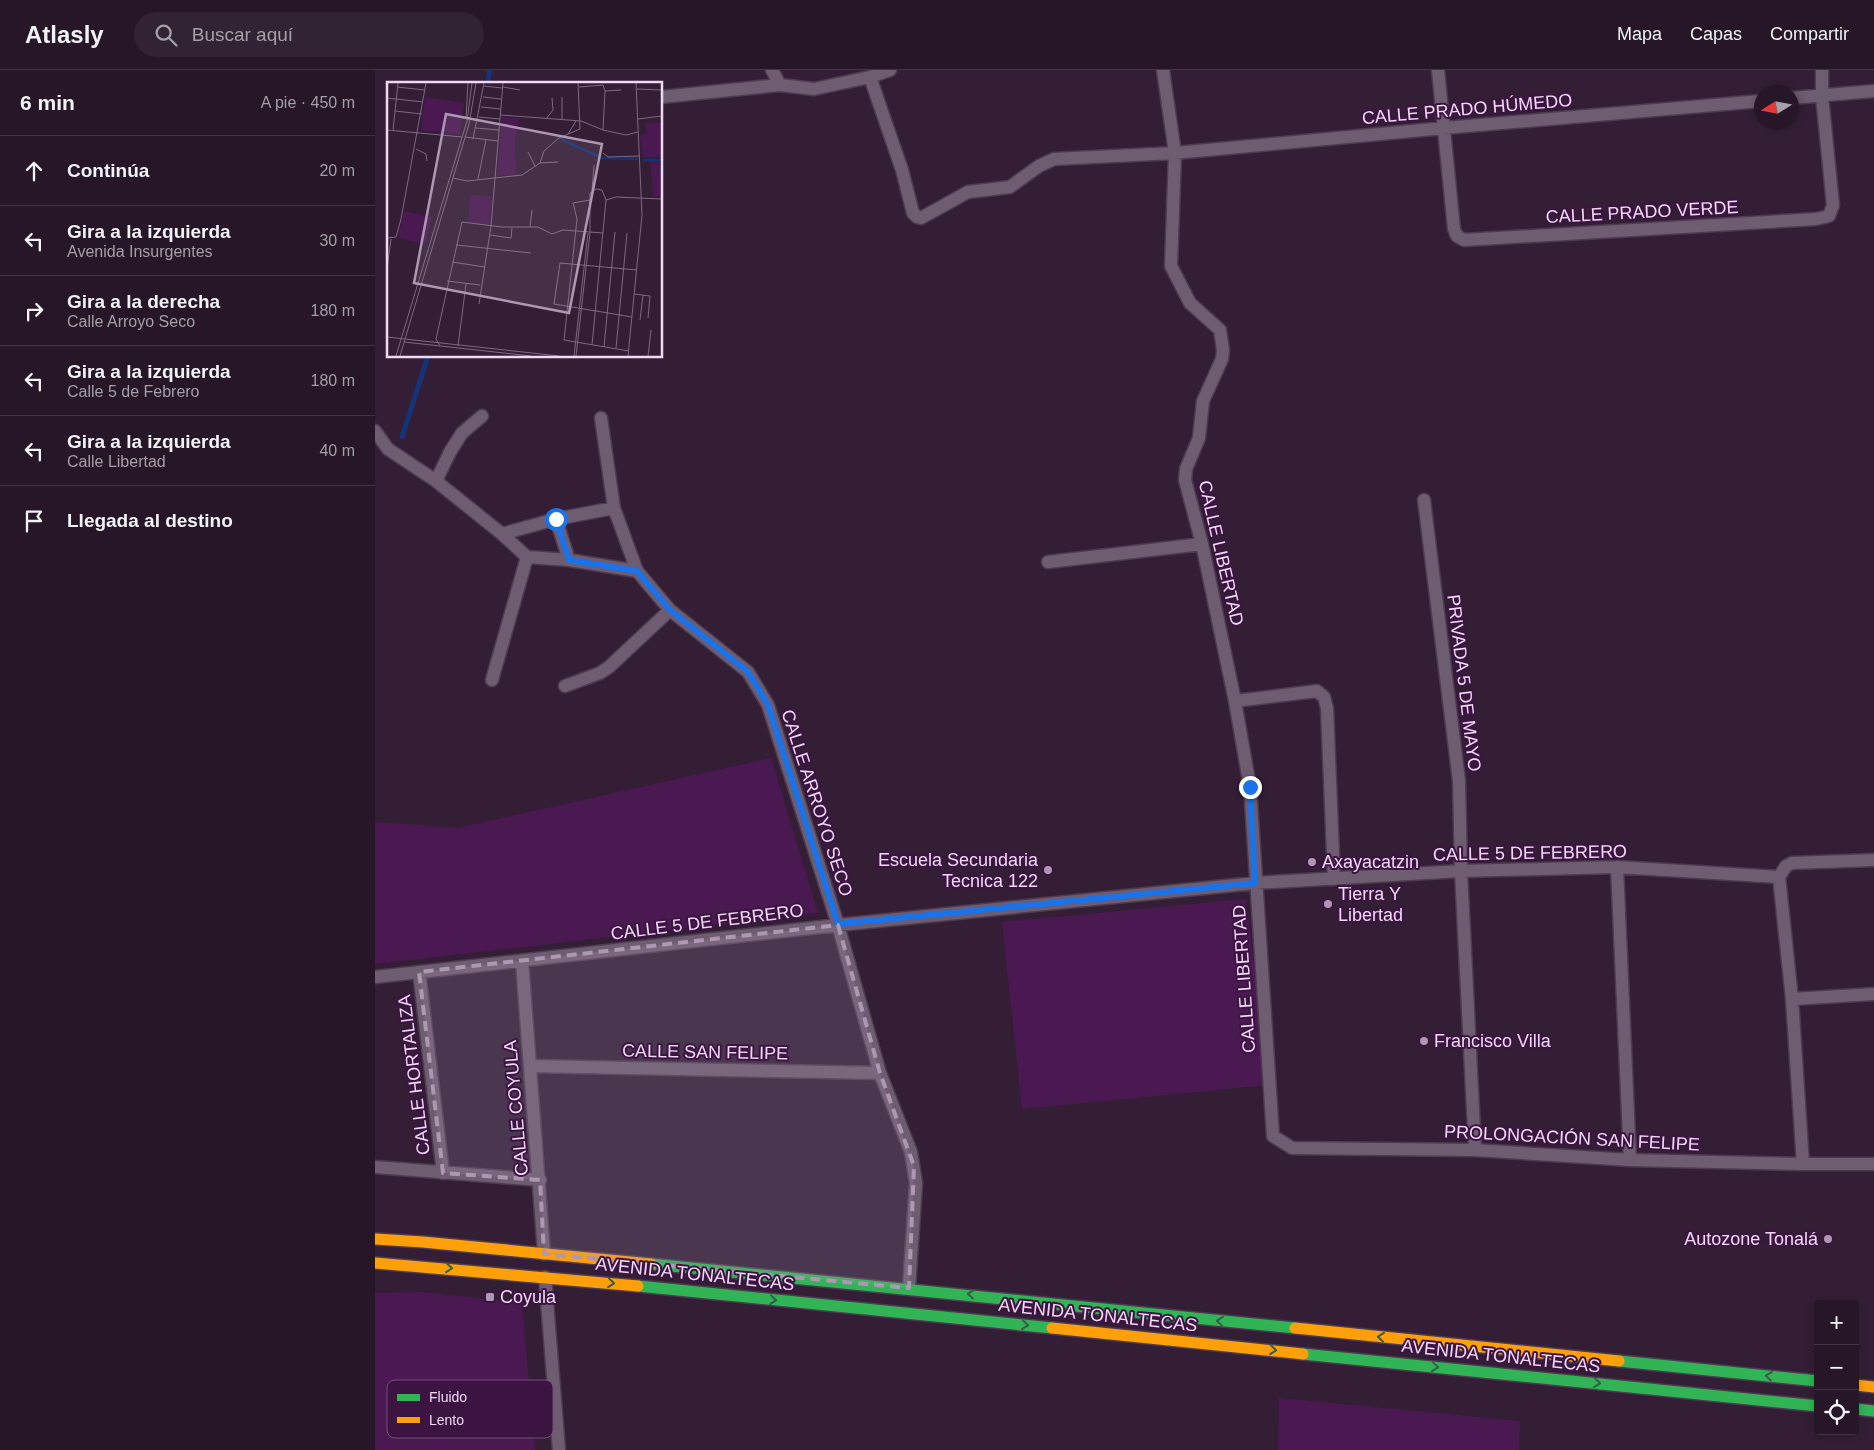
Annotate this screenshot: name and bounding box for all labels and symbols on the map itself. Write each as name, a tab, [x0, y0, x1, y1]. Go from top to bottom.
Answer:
inset map	[387, 82, 663, 358]
north arrow	[1754, 85, 1799, 130]
street label: CALLE PRADO HÚMEDO	[1361, 89, 1573, 128]
street label: CALLE PRADO VERDE	[1545, 197, 1739, 227]
street label: CALLE LIBERTAD	[1195, 478, 1247, 628]
route start	[545, 508, 568, 531]
street label: PRIVADA 5 DE MAYO	[1443, 593, 1485, 773]
street label: CALLE ARROYO SECO	[777, 707, 857, 899]
route end	[1239, 776, 1262, 799]
street label: CALLE 5 DE FEBRERO	[1433, 841, 1627, 865]
place label: Escuela Secundaria Tecnica 122	[878, 850, 1039, 891]
place label: Axayacatzin	[1322, 852, 1419, 872]
marker: Axayacatzin	[1306, 856, 1318, 868]
marker: Escuela Secundaria Tecnica 122	[1042, 864, 1054, 876]
place label: Tierra Y Libertad	[1338, 884, 1403, 925]
marker: Tierra Y Libertad	[1322, 898, 1334, 910]
street label: CALLE 5 DE FEBRERO	[609, 900, 805, 944]
street label: CALLE LIBERTAD	[1229, 904, 1259, 1054]
street label: CALLE HORTALIZA	[394, 994, 434, 1156]
place label: Francisco Villa	[1434, 1031, 1552, 1051]
marker: Francisco Villa	[1418, 1035, 1430, 1047]
street label: CALLE COYULA	[500, 1039, 532, 1177]
street label: CALLE SAN FELIPE	[622, 1041, 788, 1063]
street label: PROLONGACIÓN SAN FELIPE	[1444, 1120, 1700, 1155]
place label: Autozone Tonalá	[1684, 1229, 1819, 1249]
marker: Autozone Tonalá	[1822, 1233, 1834, 1245]
street label: AVENIDA TONALTECAS	[595, 1254, 795, 1294]
one-way arrow	[446, 1262, 454, 1273]
one-way arrow	[607, 1277, 615, 1288]
place label: Coyula	[500, 1287, 557, 1307]
one-way arrow	[967, 1289, 975, 1300]
marker: Coyula	[484, 1291, 496, 1303]
one-way arrow	[769, 1294, 777, 1305]
street label: AVENIDA TONALTECAS	[998, 1295, 1198, 1335]
one-way arrow	[1215, 1315, 1223, 1326]
one-way arrow	[1021, 1319, 1029, 1330]
one-way arrow	[1377, 1332, 1385, 1343]
street label: AVENIDA TONALTECAS	[1401, 1336, 1601, 1376]
one-way arrow	[1270, 1344, 1278, 1355]
one-way arrow	[1431, 1361, 1439, 1372]
one-way arrow	[1765, 1371, 1773, 1382]
one-way arrow	[1593, 1377, 1601, 1388]
legend	[387, 1380, 553, 1438]
text: Fluido	[429, 1389, 467, 1405]
text: Lento	[429, 1412, 464, 1428]

